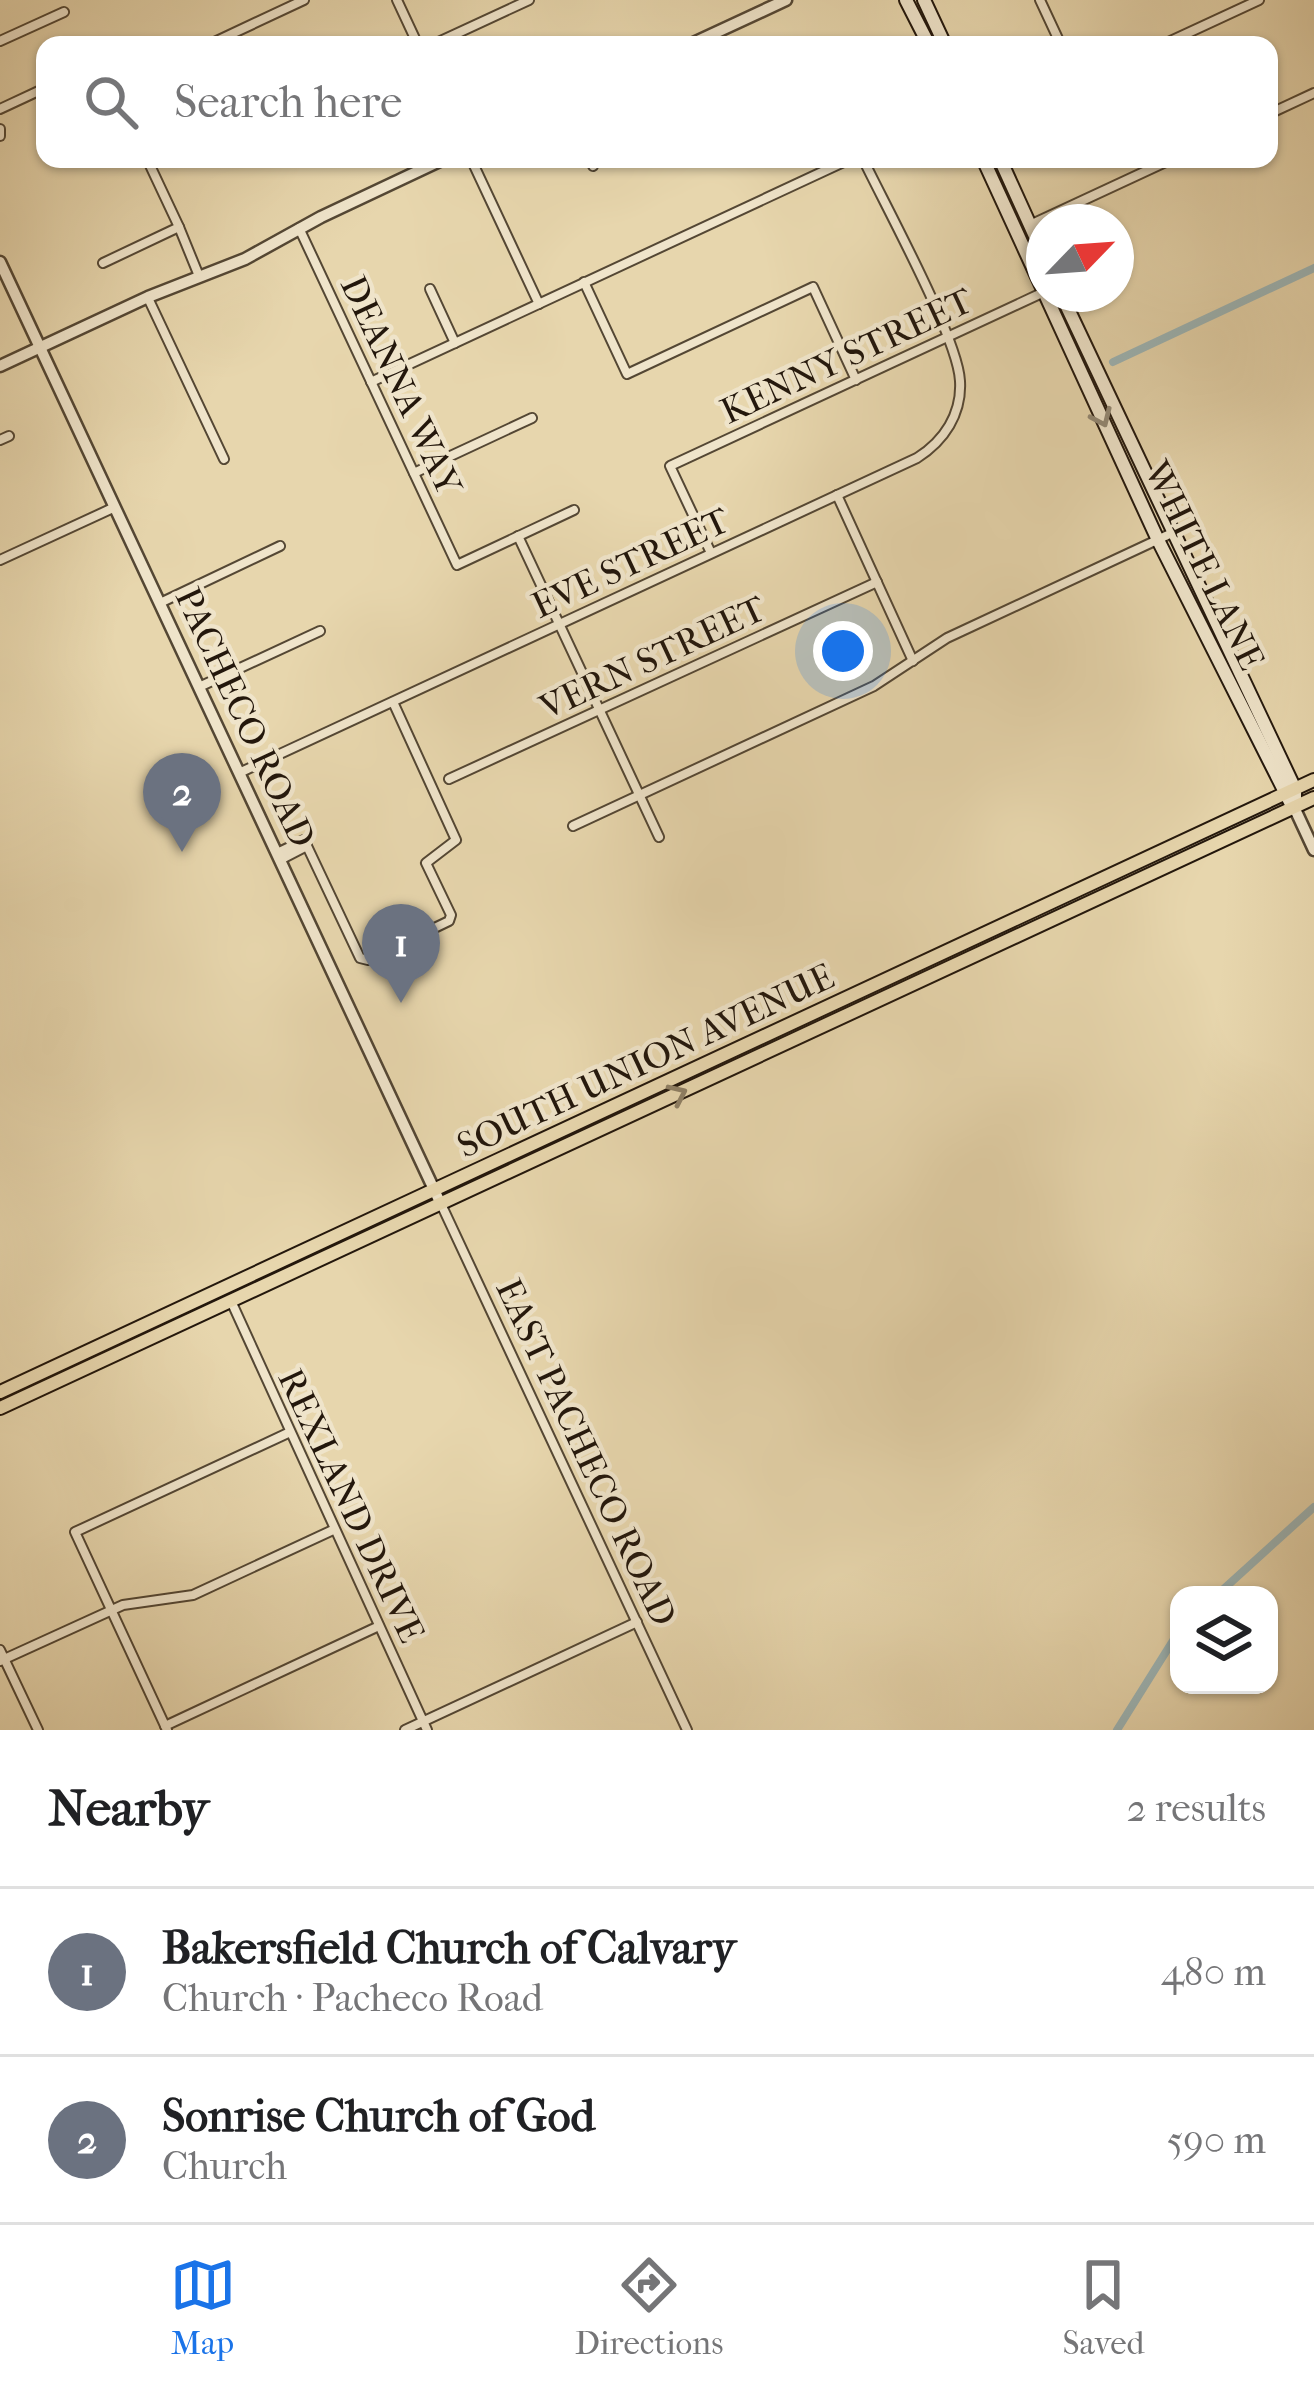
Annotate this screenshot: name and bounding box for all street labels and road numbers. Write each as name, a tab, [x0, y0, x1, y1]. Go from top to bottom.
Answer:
street label: DEANNA WAY	[332, 269, 471, 503]
street label: KENNY STREET	[714, 279, 980, 433]
street label: WHITE LANE	[1135, 453, 1273, 677]
street label: EVE STREET	[525, 499, 736, 627]
street label: PACHECO ROAD	[167, 581, 324, 854]
street label: VERN STREET	[532, 587, 772, 729]
street label: SOUTH UNION AVENUE	[450, 955, 840, 1167]
street label: EAST PACHECO ROAD	[487, 1272, 685, 1632]
street label: REXLAND DRIVE	[269, 1362, 433, 1649]

